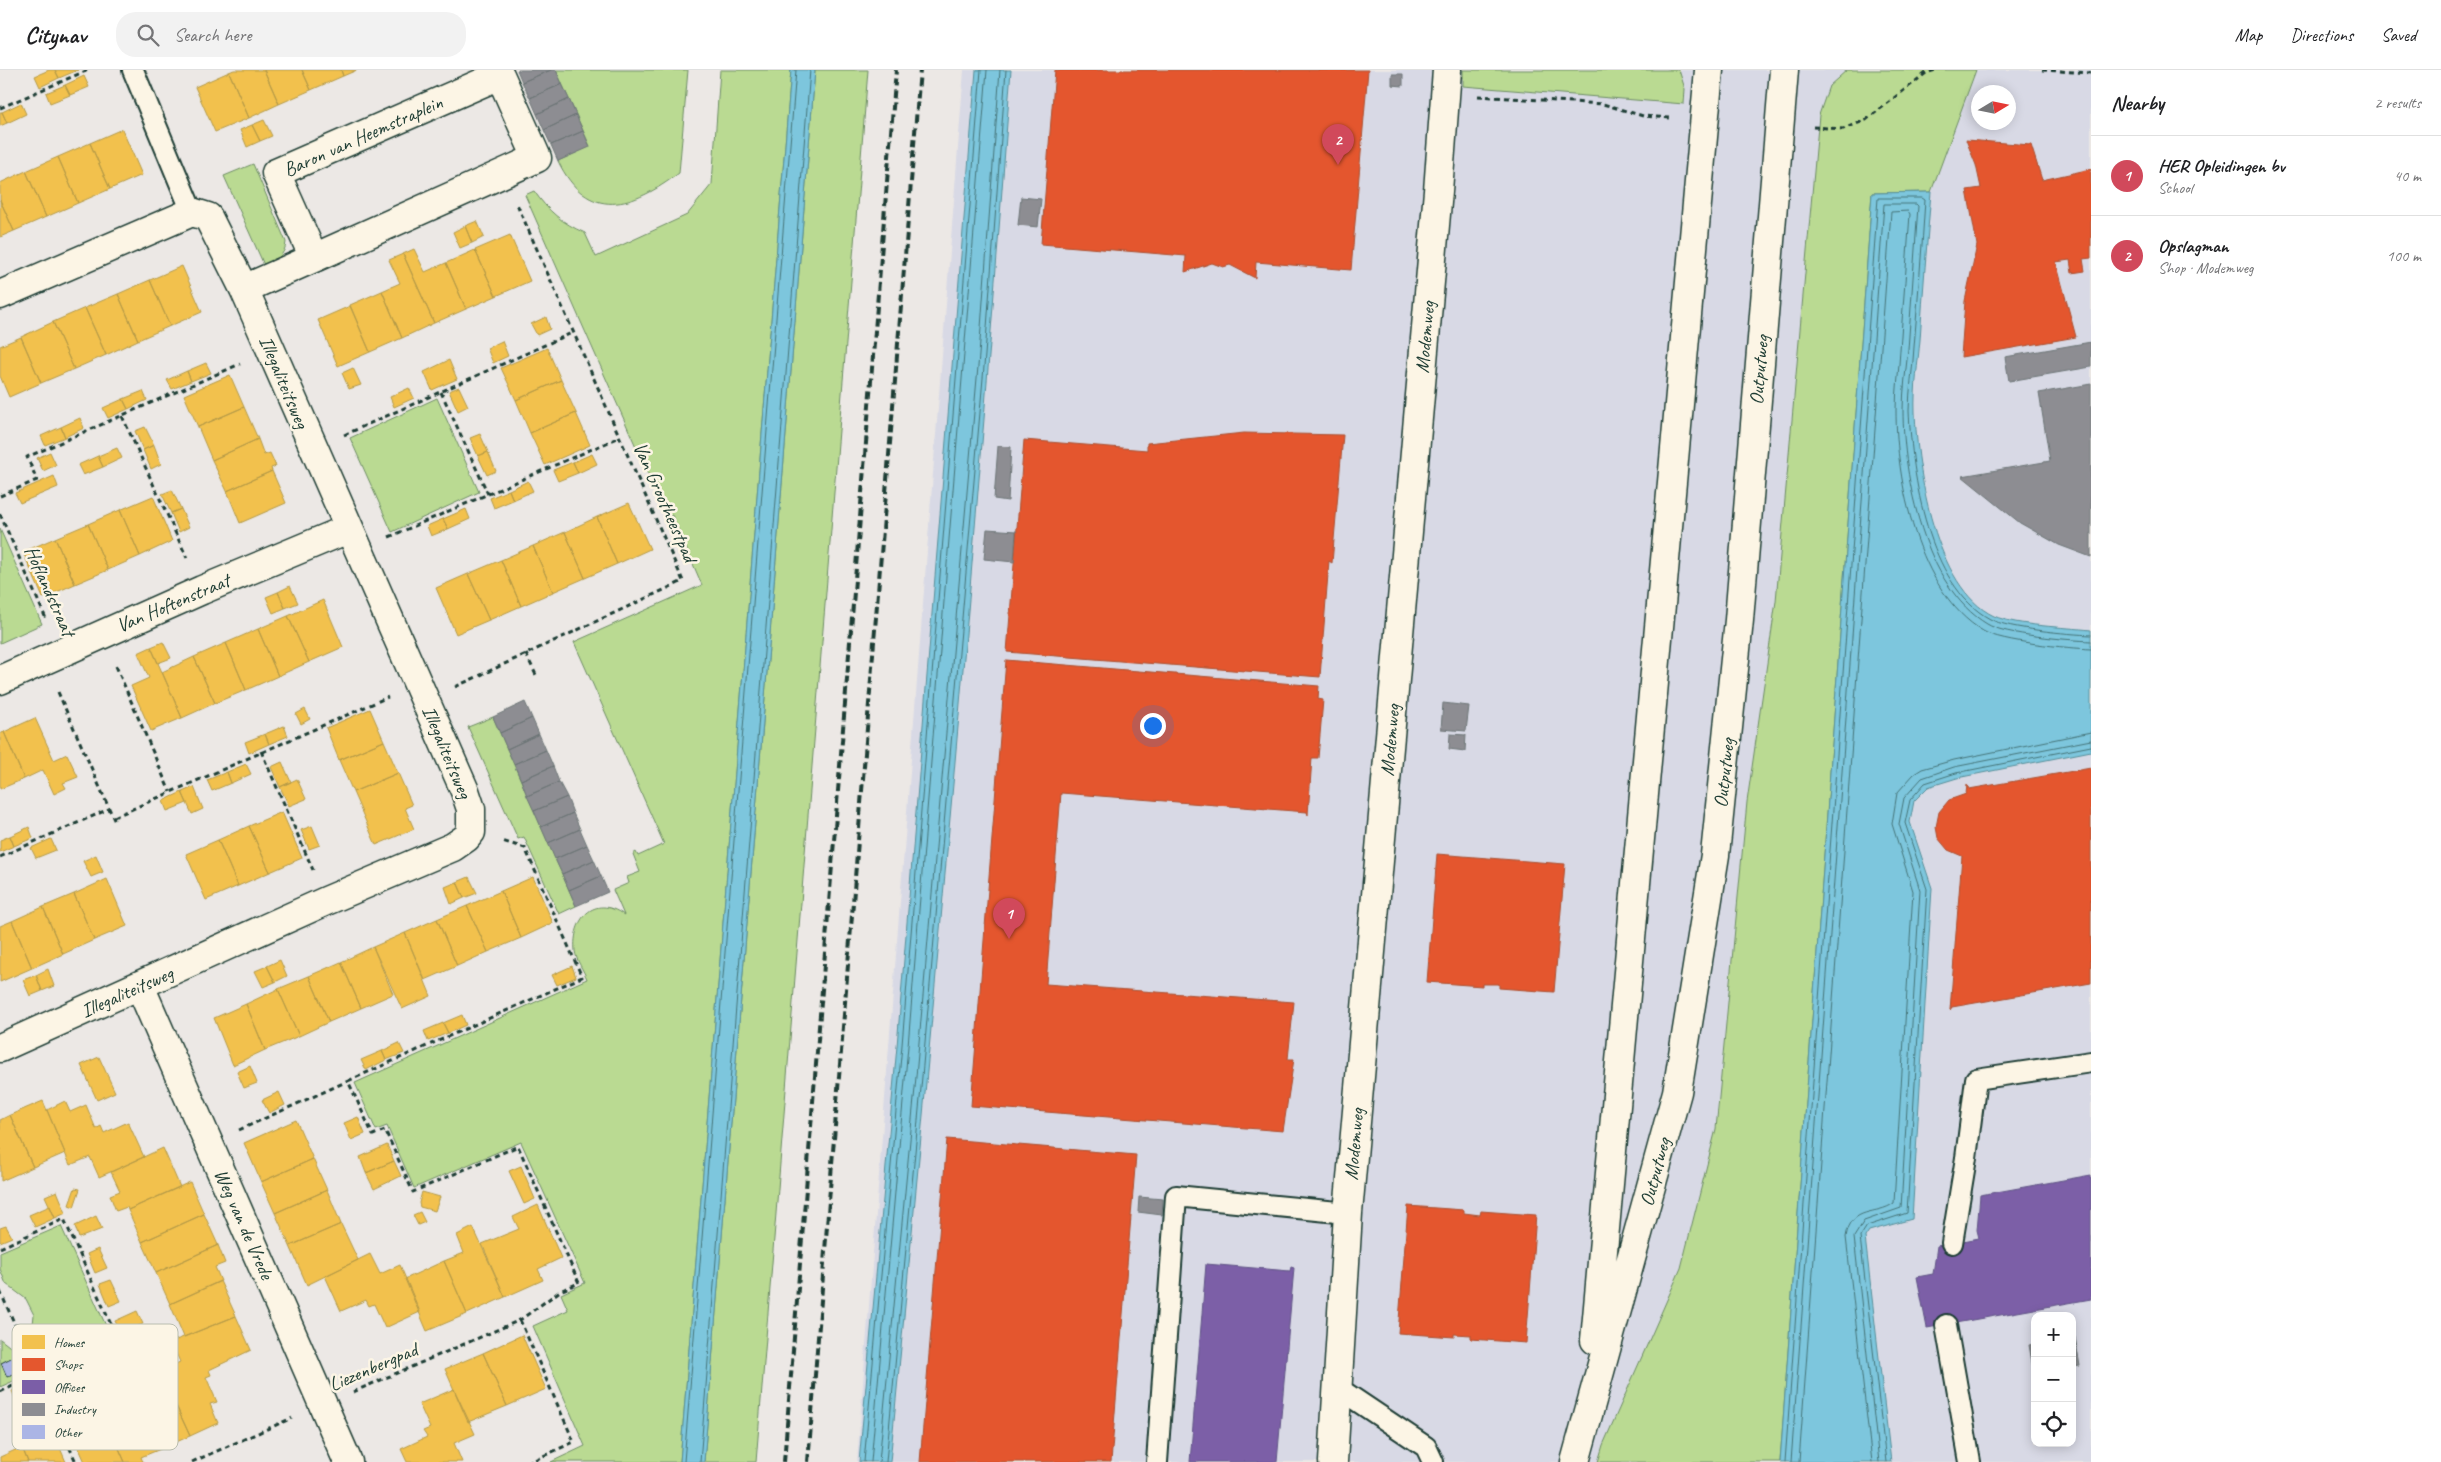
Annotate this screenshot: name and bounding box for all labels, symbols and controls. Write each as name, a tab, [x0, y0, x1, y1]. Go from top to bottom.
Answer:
search box	[116, 12, 466, 57]
text: Citynav	[25, 20, 86, 50]
icon: search	[134, 21, 162, 49]
text: Search here	[174, 23, 251, 47]
text: Map	[2235, 24, 2262, 46]
text: Directions	[2290, 24, 2353, 46]
text: Saved	[2381, 24, 2416, 46]
north arrow	[1971, 85, 2016, 130]
street label: Baron van Heemstraplein	[280, 89, 447, 182]
text: Nearby	[2111, 90, 2164, 116]
text: 2 results	[2374, 93, 2421, 113]
pin: 2	[1322, 124, 1354, 165]
text: HER Opleidingen bv	[2158, 154, 2285, 178]
text: 1	[2123, 166, 2131, 186]
text: 40 m	[2394, 166, 2421, 186]
text: School	[2158, 178, 2192, 198]
text: Opslagman	[2158, 234, 2229, 258]
text: 2	[2123, 246, 2131, 266]
text: 100 m	[2387, 246, 2421, 266]
text: Shop · Modemweg	[2158, 258, 2254, 278]
street label: Modemweg	[1409, 299, 1441, 374]
street label: Illegaliteitsweg	[253, 332, 315, 434]
street label: Outputweg	[1744, 332, 1775, 406]
street label: Van Grootheestpad	[627, 438, 704, 569]
street label: Hoflandstraat	[19, 542, 82, 643]
street label: Van Hoftenstraat	[112, 567, 237, 638]
street label: Illegaliteitsweg	[416, 702, 478, 804]
street label: Modemweg	[1374, 702, 1406, 777]
your location	[1140, 713, 1166, 739]
street label: Outputweg	[1708, 735, 1740, 809]
pin: 1	[993, 898, 1025, 939]
street label: Illegaliteitsweg	[77, 960, 179, 1023]
street label: Modemweg	[1338, 1106, 1370, 1181]
street label: Outputweg	[1634, 1133, 1677, 1209]
street label: Weg van de Vrede	[209, 1165, 280, 1284]
map controls	[2031, 1312, 2076, 1447]
button: +	[2031, 1312, 2076, 1357]
legend	[12, 1324, 178, 1450]
text: Homes	[54, 1334, 85, 1351]
street label: Liezenbergpad	[325, 1336, 424, 1397]
text: Shops	[54, 1356, 84, 1373]
button: −	[2031, 1357, 2076, 1402]
text: Offices	[54, 1379, 86, 1396]
text: Industry	[54, 1401, 97, 1418]
button: locate	[2031, 1402, 2076, 1447]
text: Other	[54, 1424, 83, 1441]

